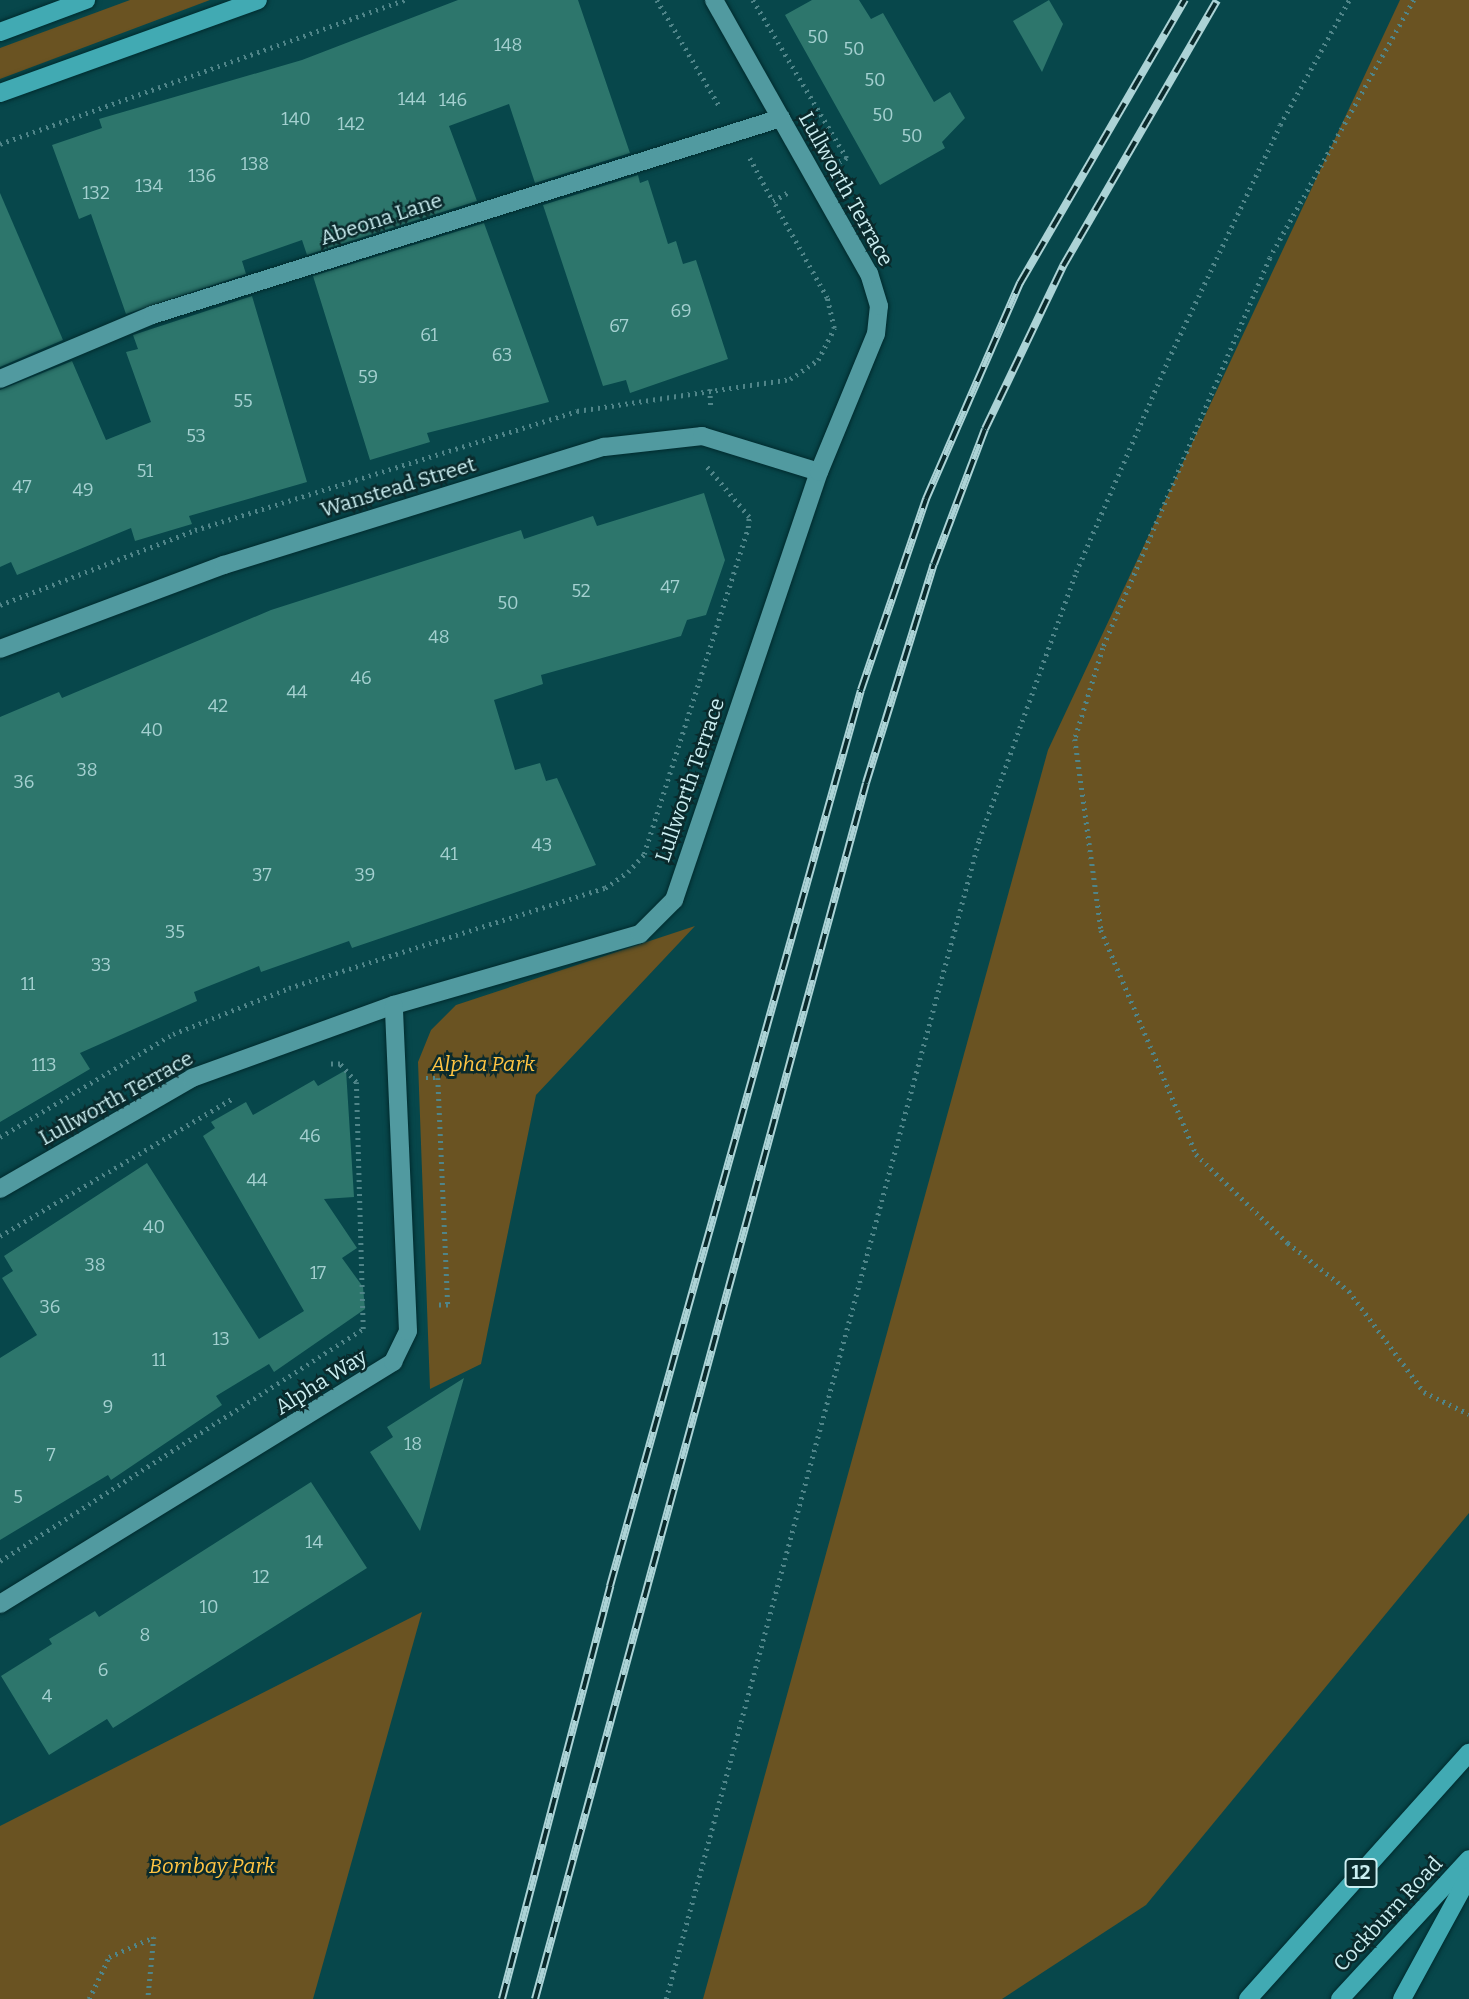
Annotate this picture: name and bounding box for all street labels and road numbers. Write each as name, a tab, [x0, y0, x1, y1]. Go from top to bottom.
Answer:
street label: Lullworth Terrace	[793, 108, 899, 270]
street label: Abeona Lane	[317, 187, 445, 251]
street label: Wanstead Street	[317, 451, 479, 523]
street label: Lullworth Terrace	[650, 695, 730, 865]
street label: Lullworth Terrace	[35, 1045, 197, 1151]
street label: Alpha Way	[270, 1344, 372, 1420]
street label: Cockburn Road	[1328, 1851, 1448, 1977]
road number: 12	[1344, 1857, 1378, 1888]

